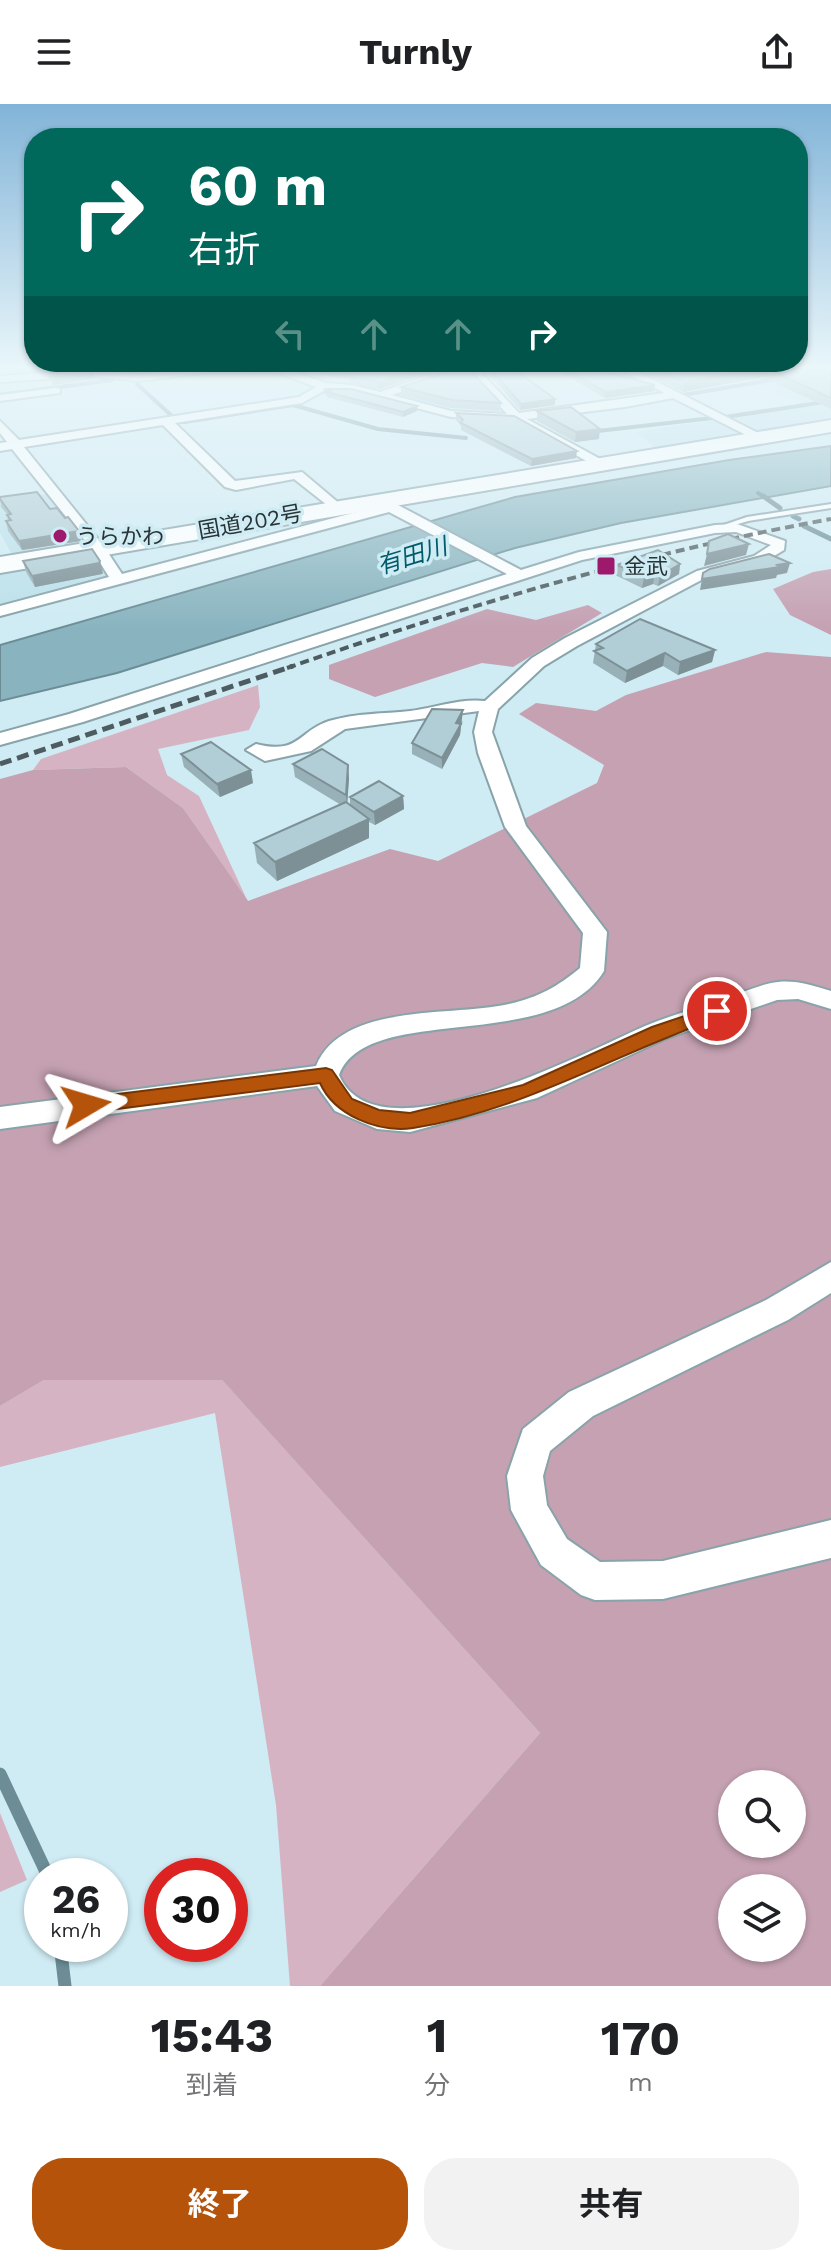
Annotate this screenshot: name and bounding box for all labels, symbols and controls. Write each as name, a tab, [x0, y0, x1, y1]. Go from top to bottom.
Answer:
icon: menu	[32, 30, 76, 74]
icon: share	[755, 30, 799, 74]
text: Turnly	[359, 31, 472, 73]
text: 60 m	[188, 153, 327, 219]
icon: right	[56, 160, 160, 264]
text: 右折	[188, 229, 260, 271]
icon: left	[268, 312, 312, 356]
icon: ahead	[352, 312, 396, 356]
icon: ahead	[436, 312, 480, 356]
icon: right	[520, 312, 564, 356]
street label: 国道202号	[196, 501, 304, 543]
place label: うらかわ	[76, 524, 164, 549]
marker: うらかわ	[51, 527, 69, 545]
water label: 有田川	[373, 531, 453, 580]
place label: 金武	[624, 554, 668, 579]
marker: 金武	[595, 555, 617, 577]
pin	[683, 977, 751, 1045]
icon: arrive	[695, 989, 739, 1033]
position arrow	[44, 1063, 128, 1147]
map controls	[718, 1770, 806, 1962]
button: search	[718, 1770, 806, 1858]
speed limit sign: 30	[144, 1858, 248, 1962]
button: layers	[718, 1874, 806, 1962]
text: 26	[52, 1876, 100, 1923]
text: km/h	[50, 1918, 102, 1942]
text: 15:43	[151, 2007, 273, 2064]
text: 1	[427, 2007, 447, 2064]
text: 170	[601, 2010, 680, 2067]
text: m	[628, 2067, 653, 2097]
text: 到着	[186, 2070, 238, 2100]
text: 分	[424, 2070, 450, 2100]
button: 終了	[32, 2158, 408, 2250]
button: 共有	[424, 2158, 799, 2250]

